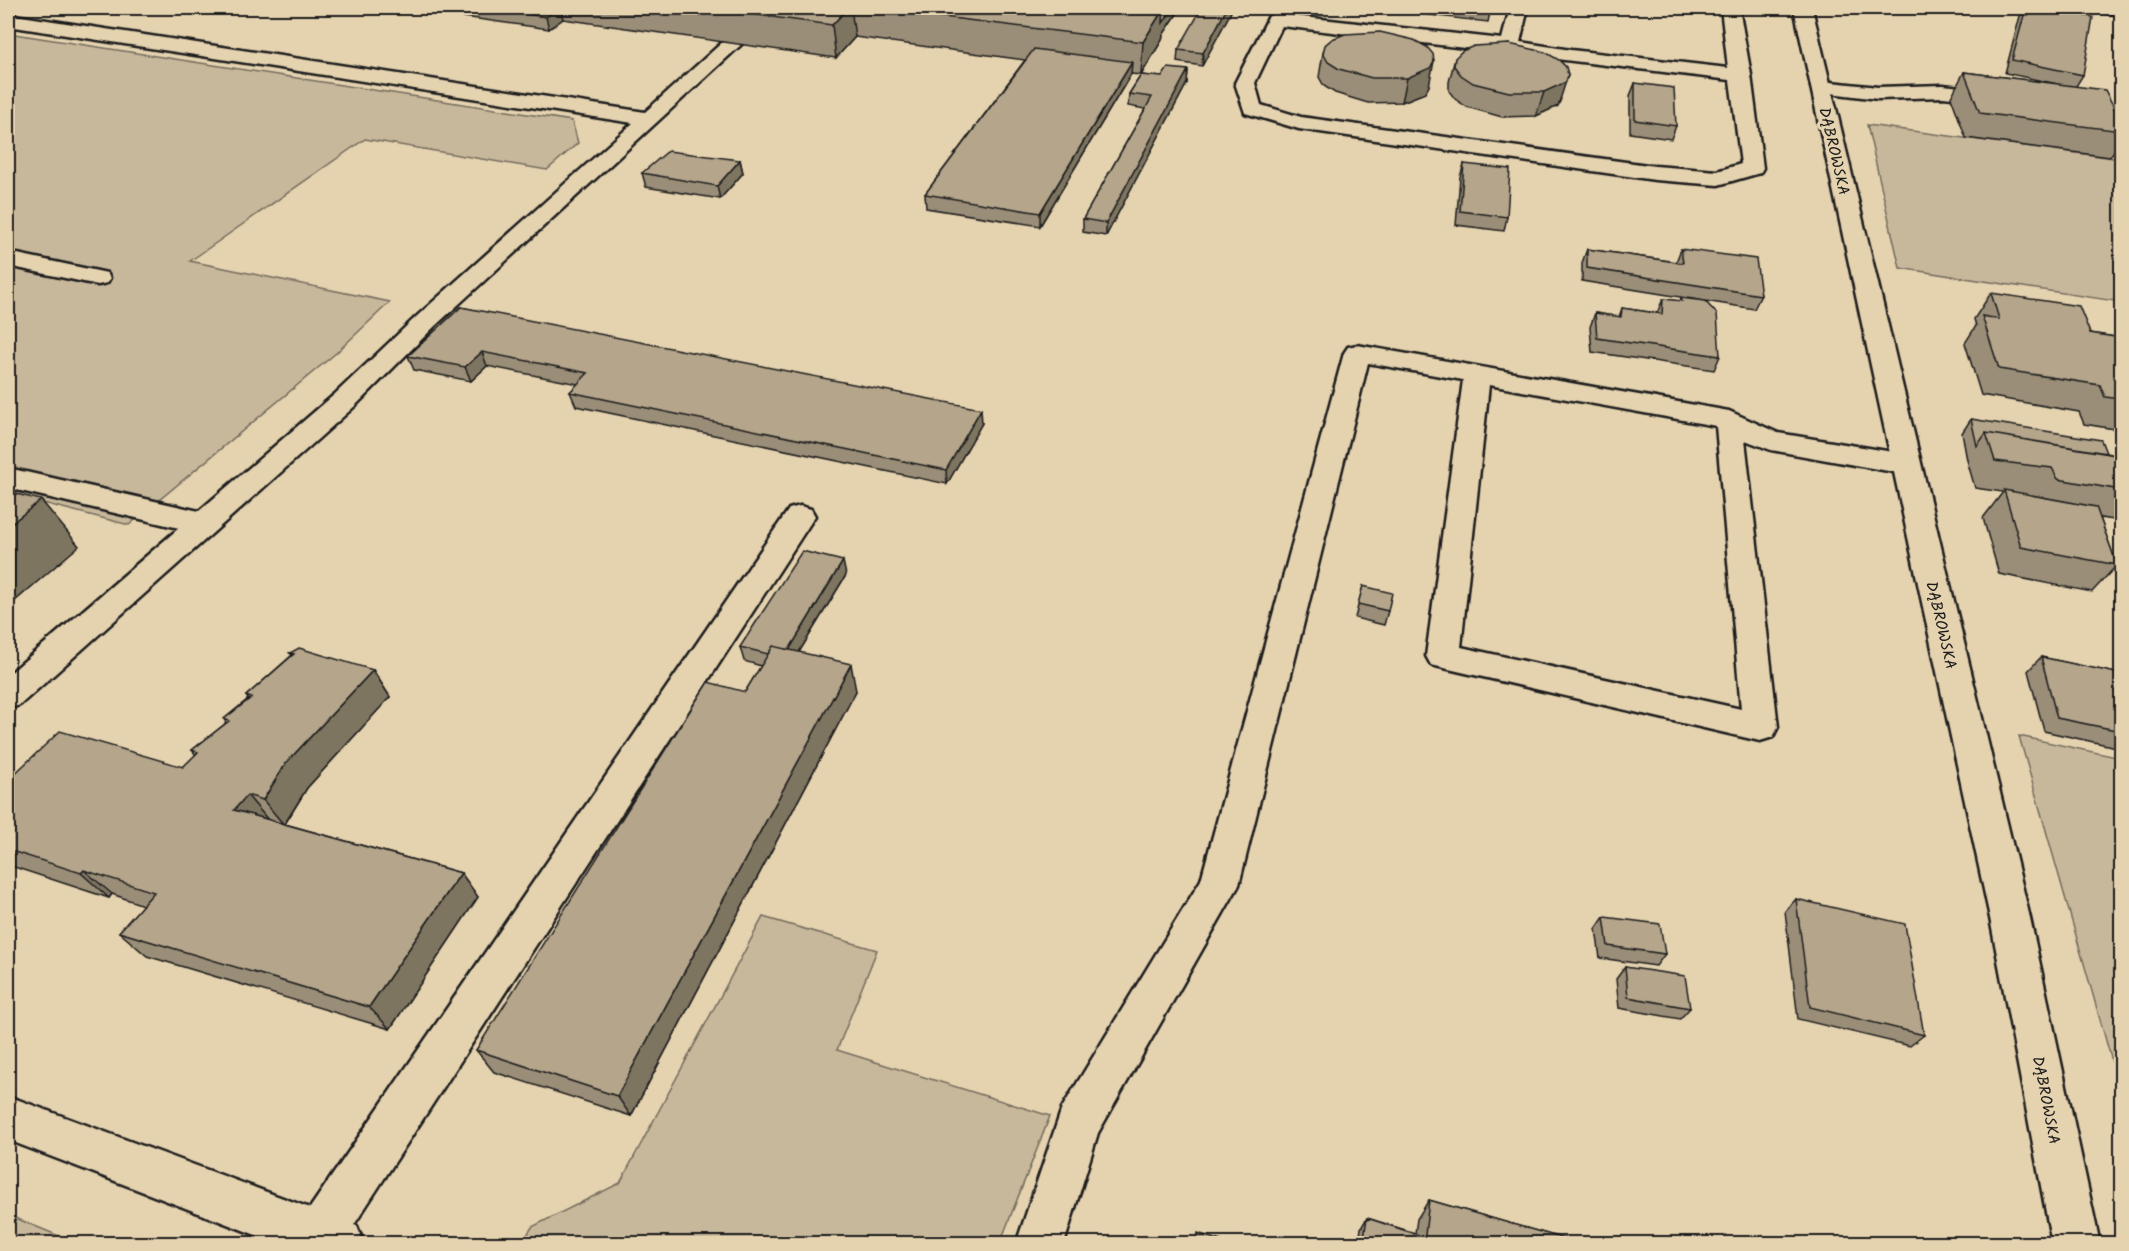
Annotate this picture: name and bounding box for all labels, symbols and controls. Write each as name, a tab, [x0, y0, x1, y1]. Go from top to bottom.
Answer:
street label: DĄBROWSKA	[1811, 105, 1856, 198]
street label: DĄBROWSKA	[1918, 579, 1963, 672]
street label: DĄBROWSKA	[2025, 1054, 2066, 1147]

